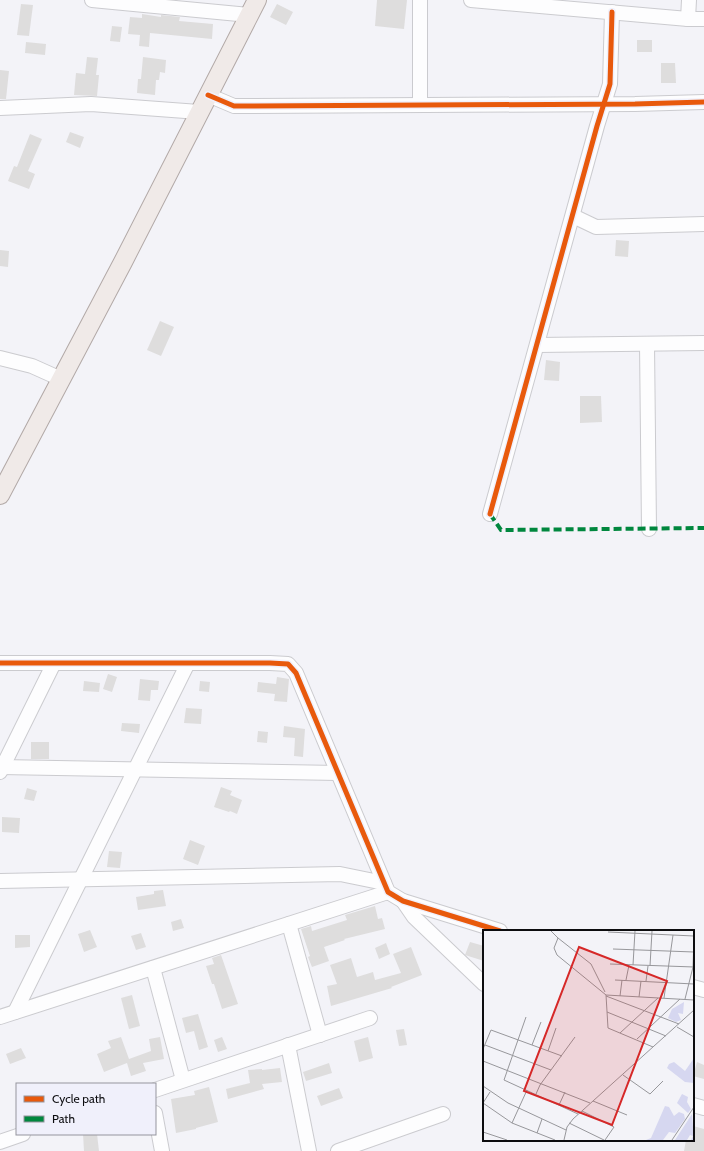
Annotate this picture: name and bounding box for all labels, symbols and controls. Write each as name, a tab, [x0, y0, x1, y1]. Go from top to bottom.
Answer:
inset map	[483, 930, 694, 1141]
legend	[16, 1083, 156, 1135]
text: Cycle path	[52, 1091, 105, 1106]
text: Path	[52, 1111, 75, 1126]

